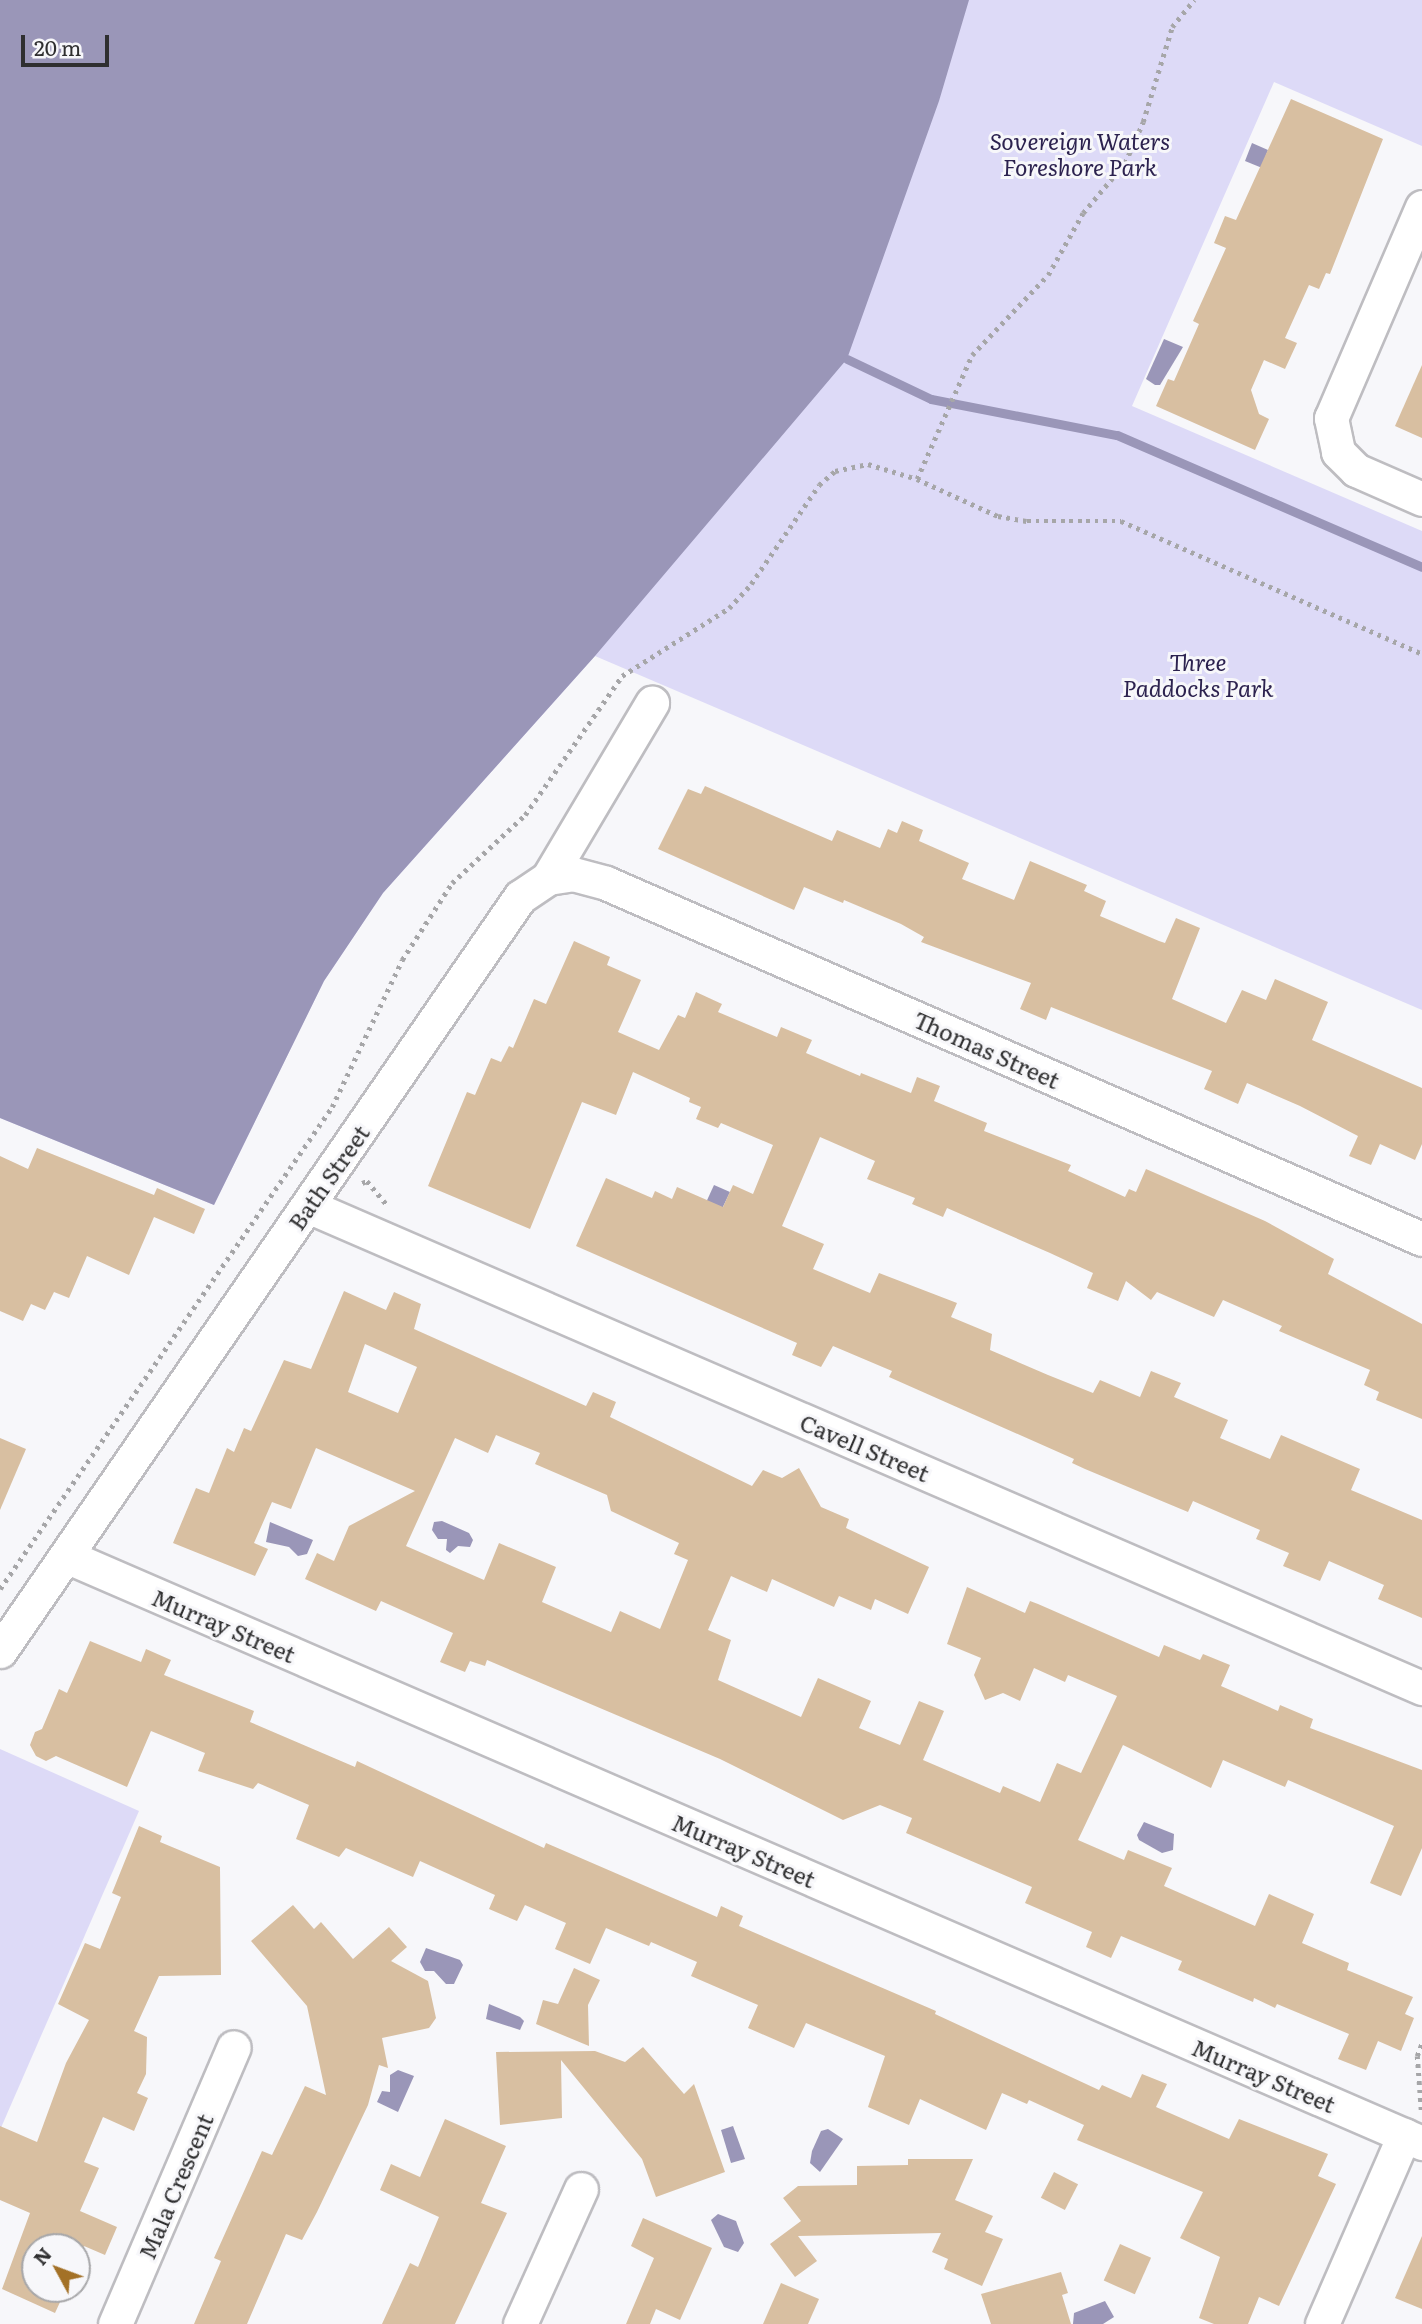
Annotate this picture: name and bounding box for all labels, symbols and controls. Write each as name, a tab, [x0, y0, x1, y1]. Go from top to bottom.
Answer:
scale bar	[24, 21, 112, 65]
text: 20 m	[34, 31, 81, 62]
park label: Sovereign Waters Foreshore Park	[990, 126, 1170, 180]
park label: Three Paddocks Park	[1122, 647, 1274, 701]
street label: Thomas Street	[910, 1005, 1064, 1093]
street label: Bath Street	[282, 1119, 374, 1235]
street label: Cavell Street	[796, 1407, 934, 1487]
street label: Murray Street	[148, 1582, 300, 1668]
street label: Murray Street	[668, 1807, 820, 1893]
street label: Murray Street	[1188, 2032, 1340, 2118]
street label: Mala Crescent	[132, 2109, 218, 2263]
north arrow	[21, 2233, 91, 2303]
text: N	[26, 2240, 57, 2271]

